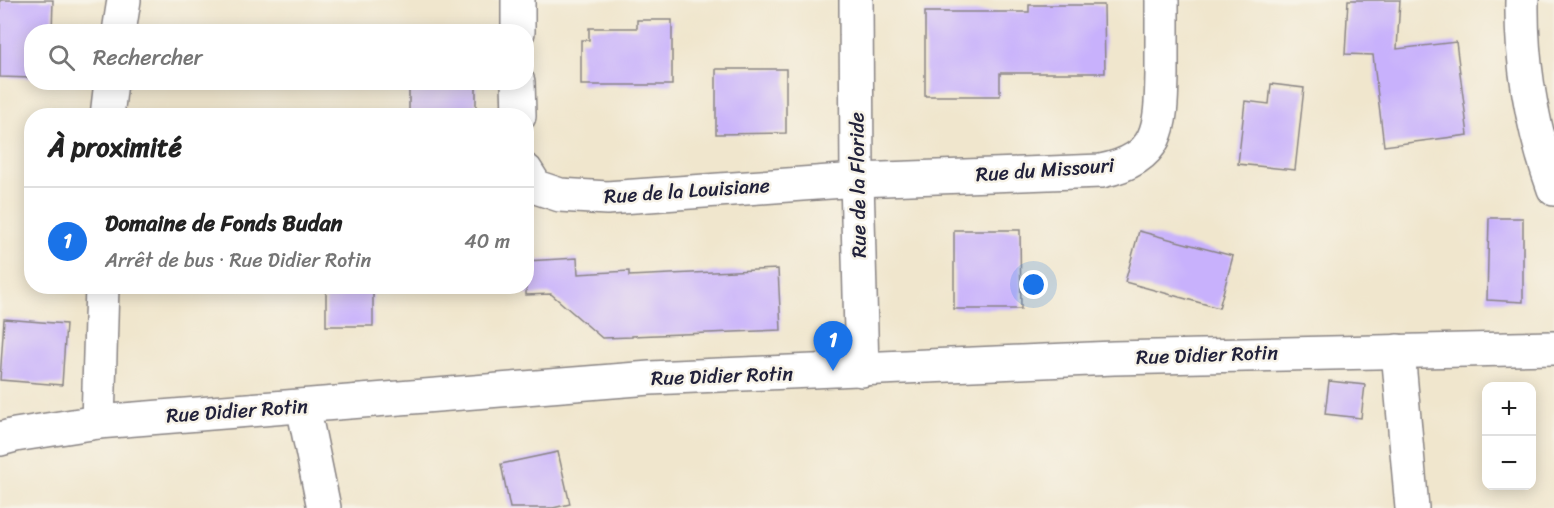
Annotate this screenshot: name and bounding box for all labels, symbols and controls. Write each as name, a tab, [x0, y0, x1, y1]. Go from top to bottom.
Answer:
search box	[24, 24, 534, 90]
text: Rechercher	[93, 38, 203, 77]
icon: search	[45, 41, 78, 74]
street label: Rue de la Floride	[839, 112, 877, 258]
text: À proximité	[48, 124, 182, 170]
street label: Rue du Missouri	[975, 148, 1117, 192]
street label: Rue de la Louisiane	[603, 168, 771, 214]
text: Domaine de Fonds Budan	[105, 204, 342, 243]
text: 1	[63, 224, 72, 259]
text: 40 m	[464, 224, 510, 259]
text: Arrêt de bus · Rue Didier Rotin	[105, 243, 371, 278]
your location	[1019, 270, 1048, 299]
pin: 1	[814, 322, 852, 371]
street label: Rue Didier Rotin	[1135, 335, 1279, 375]
street label: Rue Didier Rotin	[650, 356, 794, 396]
map controls	[1482, 382, 1536, 490]
button: +	[1482, 382, 1536, 436]
street label: Rue Didier Rotin	[165, 389, 309, 433]
button: −	[1482, 436, 1536, 490]

